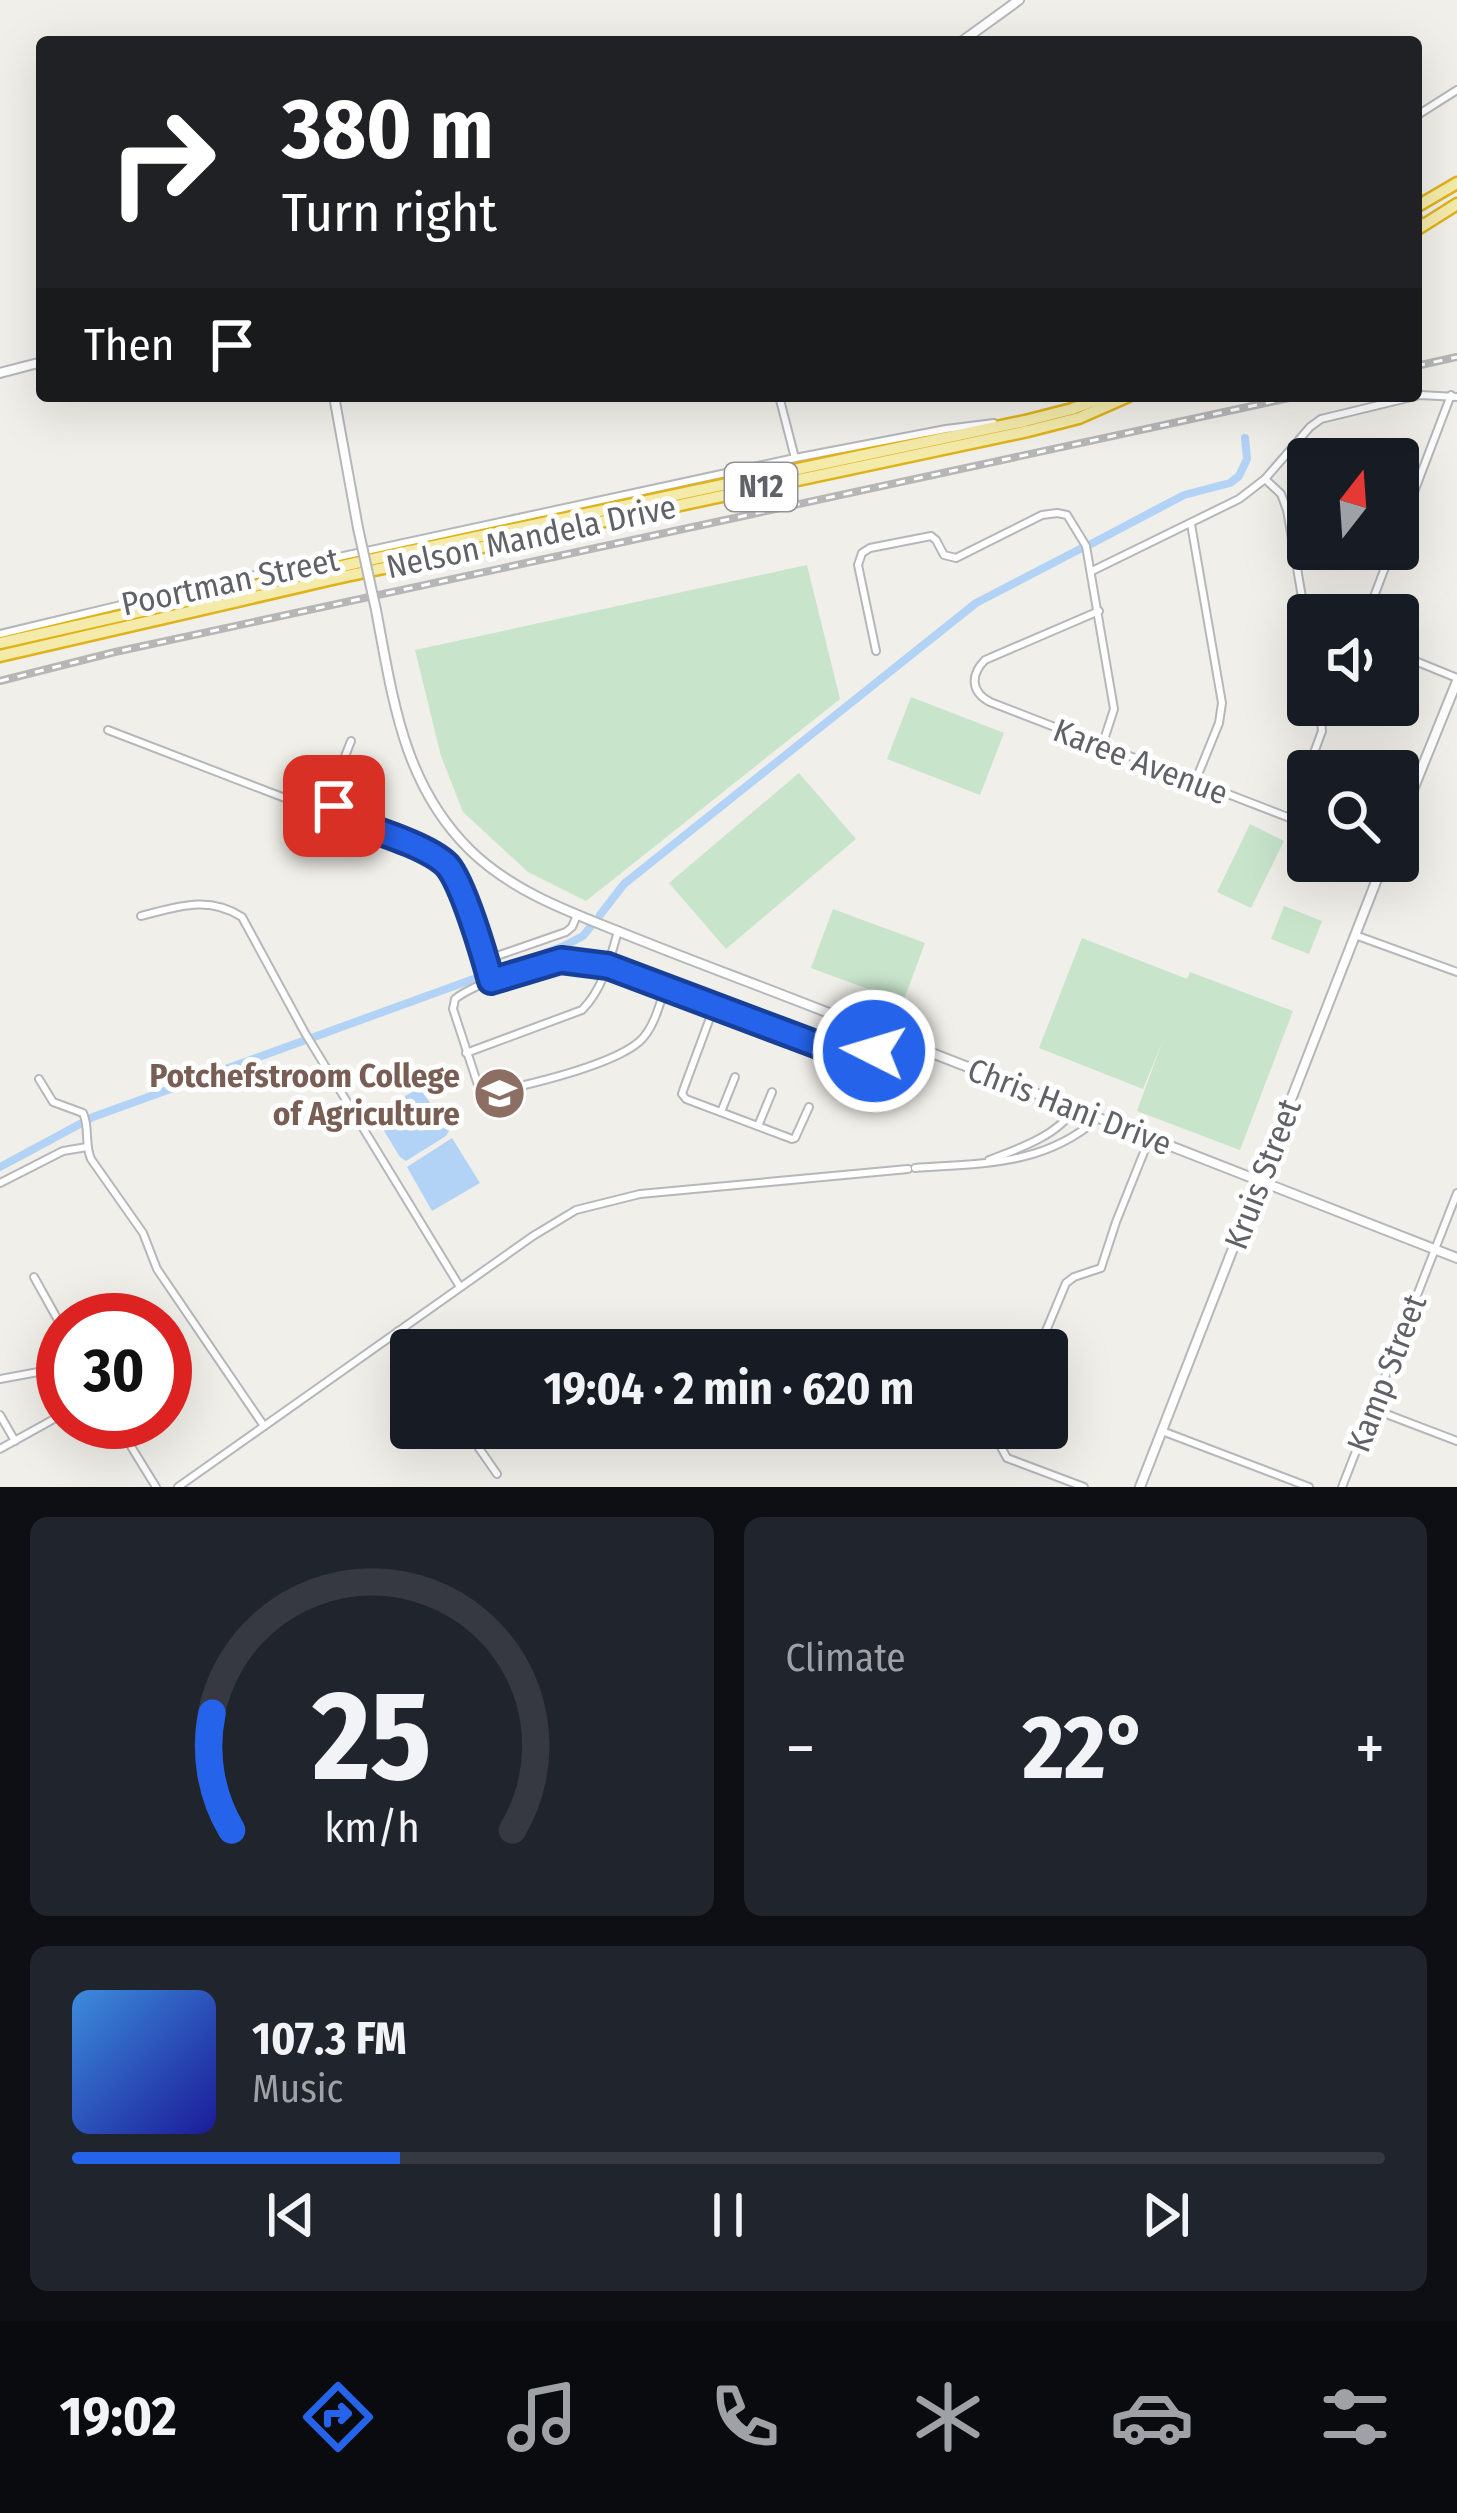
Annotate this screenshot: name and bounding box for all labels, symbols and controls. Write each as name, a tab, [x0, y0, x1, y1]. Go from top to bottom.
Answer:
text: 380 m	[282, 79, 494, 180]
icon: right	[84, 84, 240, 240]
text: Turn right	[282, 181, 497, 245]
icon: arrive	[199, 312, 265, 378]
text: Then	[84, 318, 175, 372]
north arrow	[1287, 438, 1419, 570]
map controls	[1287, 438, 1419, 882]
road number: N12	[725, 463, 797, 511]
street label: Nelson Mandela Drive	[383, 487, 680, 587]
street label: Poortman Street	[118, 539, 343, 625]
button: sound	[1287, 594, 1419, 726]
street label: Karee Avenue	[1048, 710, 1233, 813]
button: search	[1287, 750, 1419, 882]
pin	[283, 755, 385, 857]
icon: arrive	[301, 773, 367, 839]
position arrow	[811, 988, 937, 1114]
street label: Chris Hani Drive	[962, 1050, 1177, 1164]
place label: Potchefstroom College of Agriculture	[149, 1056, 460, 1134]
school or university icon: Potchefstroom College of Agriculture	[471, 1066, 527, 1122]
street label: Kruis Street	[1216, 1093, 1310, 1255]
street label: Kamp Street	[1339, 1289, 1435, 1458]
speed limit sign: 30	[36, 1293, 192, 1449]
text: 19:04 · 2 min · 620 m	[544, 1362, 914, 1416]
text: Climate	[786, 1635, 906, 1681]
text: 25	[311, 1662, 431, 1812]
text: 22°	[1022, 1694, 1148, 1802]
text: −	[786, 1709, 815, 1788]
text: +	[1355, 1709, 1385, 1788]
text: km/h	[324, 1801, 420, 1852]
text: 107.3 FM	[252, 2012, 407, 2066]
text: Music	[252, 2066, 343, 2112]
icon: previous	[258, 2182, 324, 2248]
icon: pause	[695, 2182, 761, 2248]
icon: next	[1133, 2182, 1199, 2248]
icon: directions	[296, 2375, 380, 2459]
icon: music	[500, 2375, 584, 2459]
icon: phone	[703, 2375, 787, 2459]
icon: climate	[906, 2375, 990, 2459]
icon: car	[1110, 2375, 1194, 2459]
icon: filters	[1313, 2375, 1397, 2459]
text: 19:02	[60, 2385, 177, 2449]

